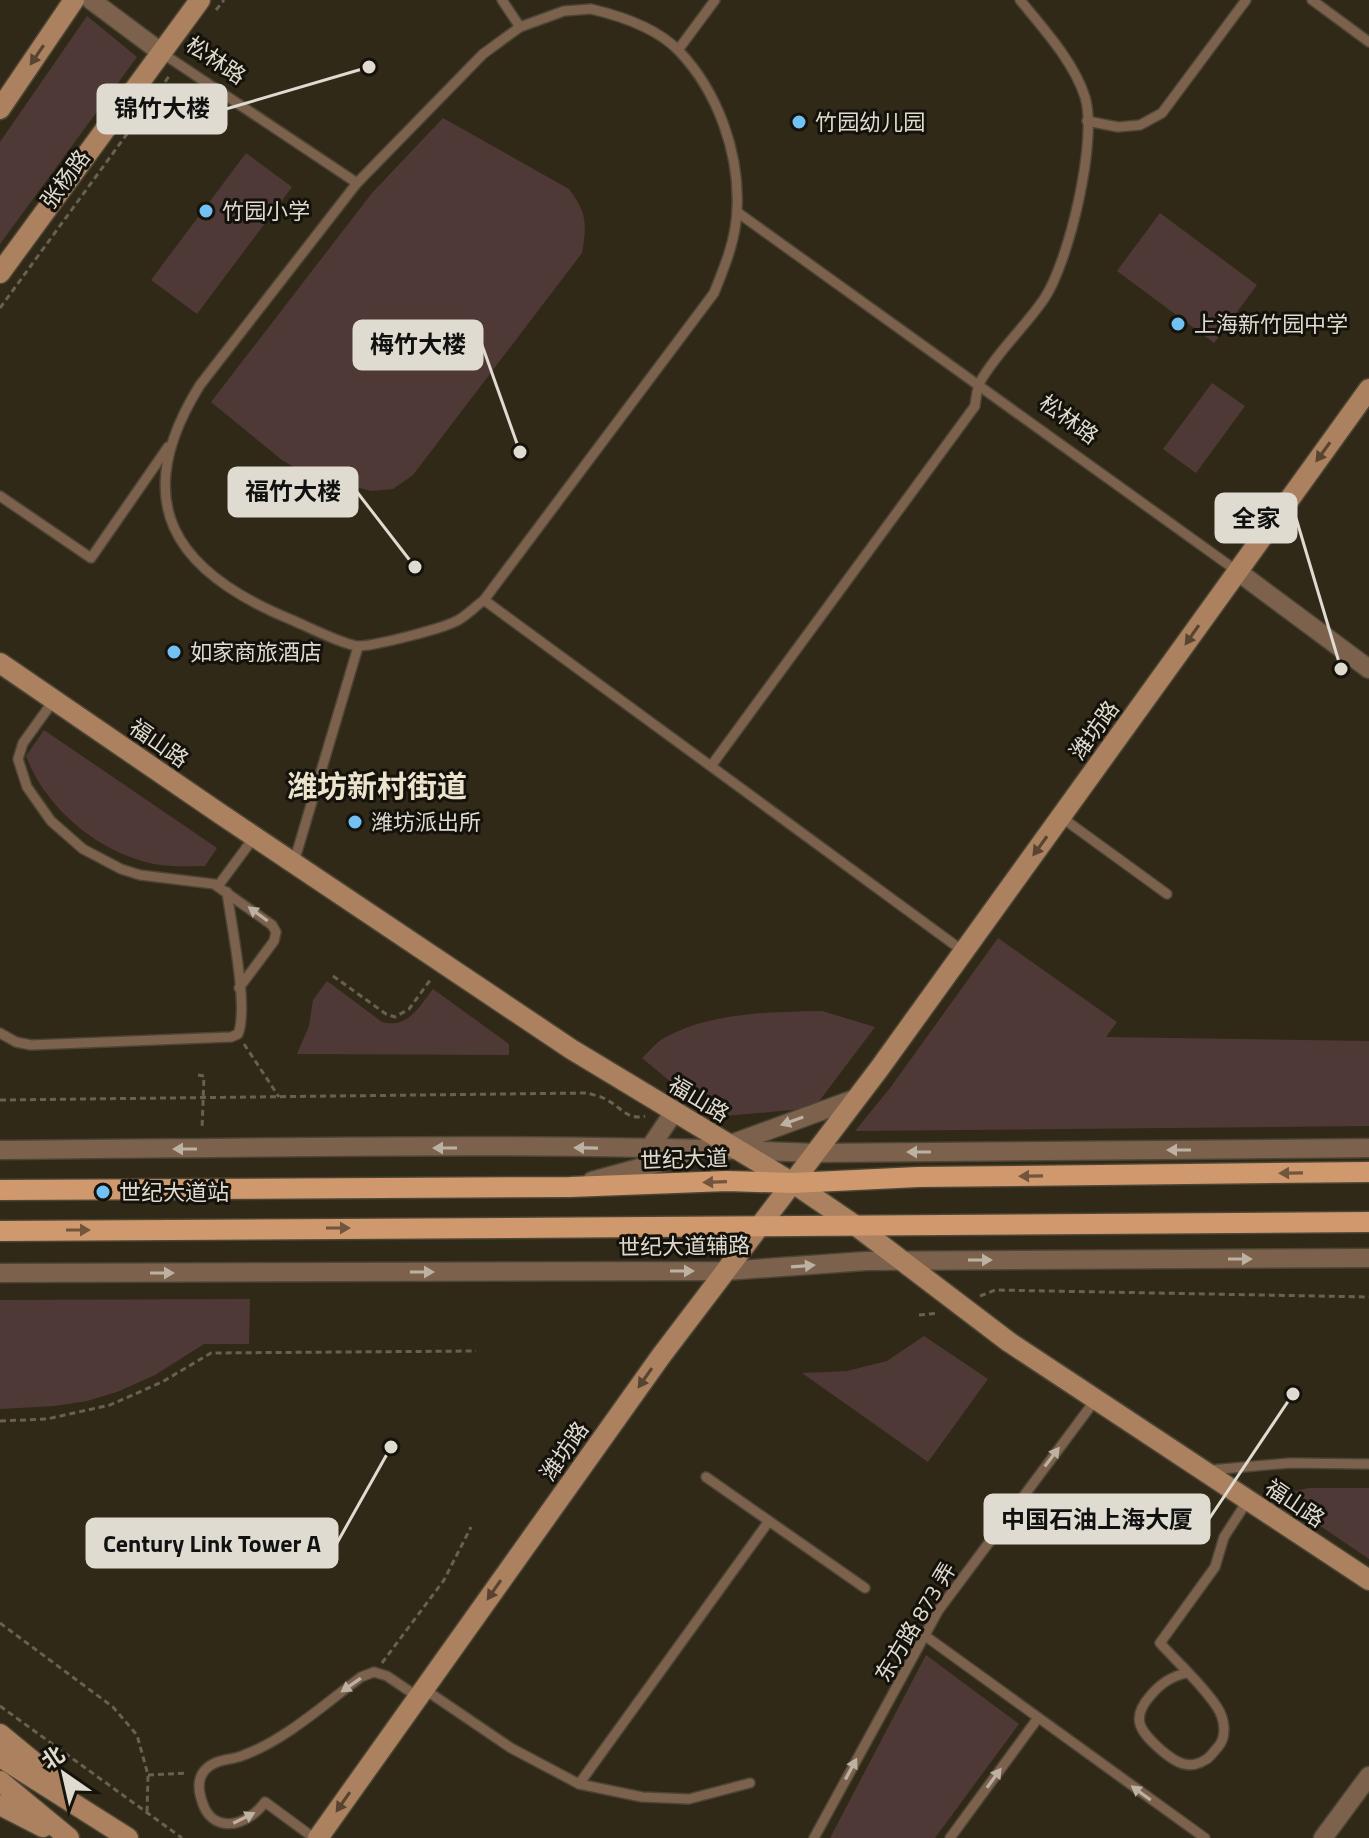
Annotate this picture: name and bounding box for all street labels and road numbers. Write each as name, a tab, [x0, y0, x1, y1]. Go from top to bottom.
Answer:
street label: 松林路	[179, 27, 253, 93]
street label: 张杨路	[32, 142, 98, 216]
street label: 松林路	[1032, 386, 1106, 452]
street label: 潍坊路	[1061, 693, 1127, 767]
street label: 福山路	[122, 710, 196, 776]
street label: 福山路	[662, 1067, 736, 1131]
street label: 世纪大道	[639, 1140, 729, 1178]
street label: 世纪大道辅路	[618, 1228, 750, 1264]
street label: 潍坊路	[531, 1414, 597, 1488]
street label: 福山路	[1258, 1470, 1332, 1536]
street label: 东方路 873 弄	[866, 1556, 964, 1688]

